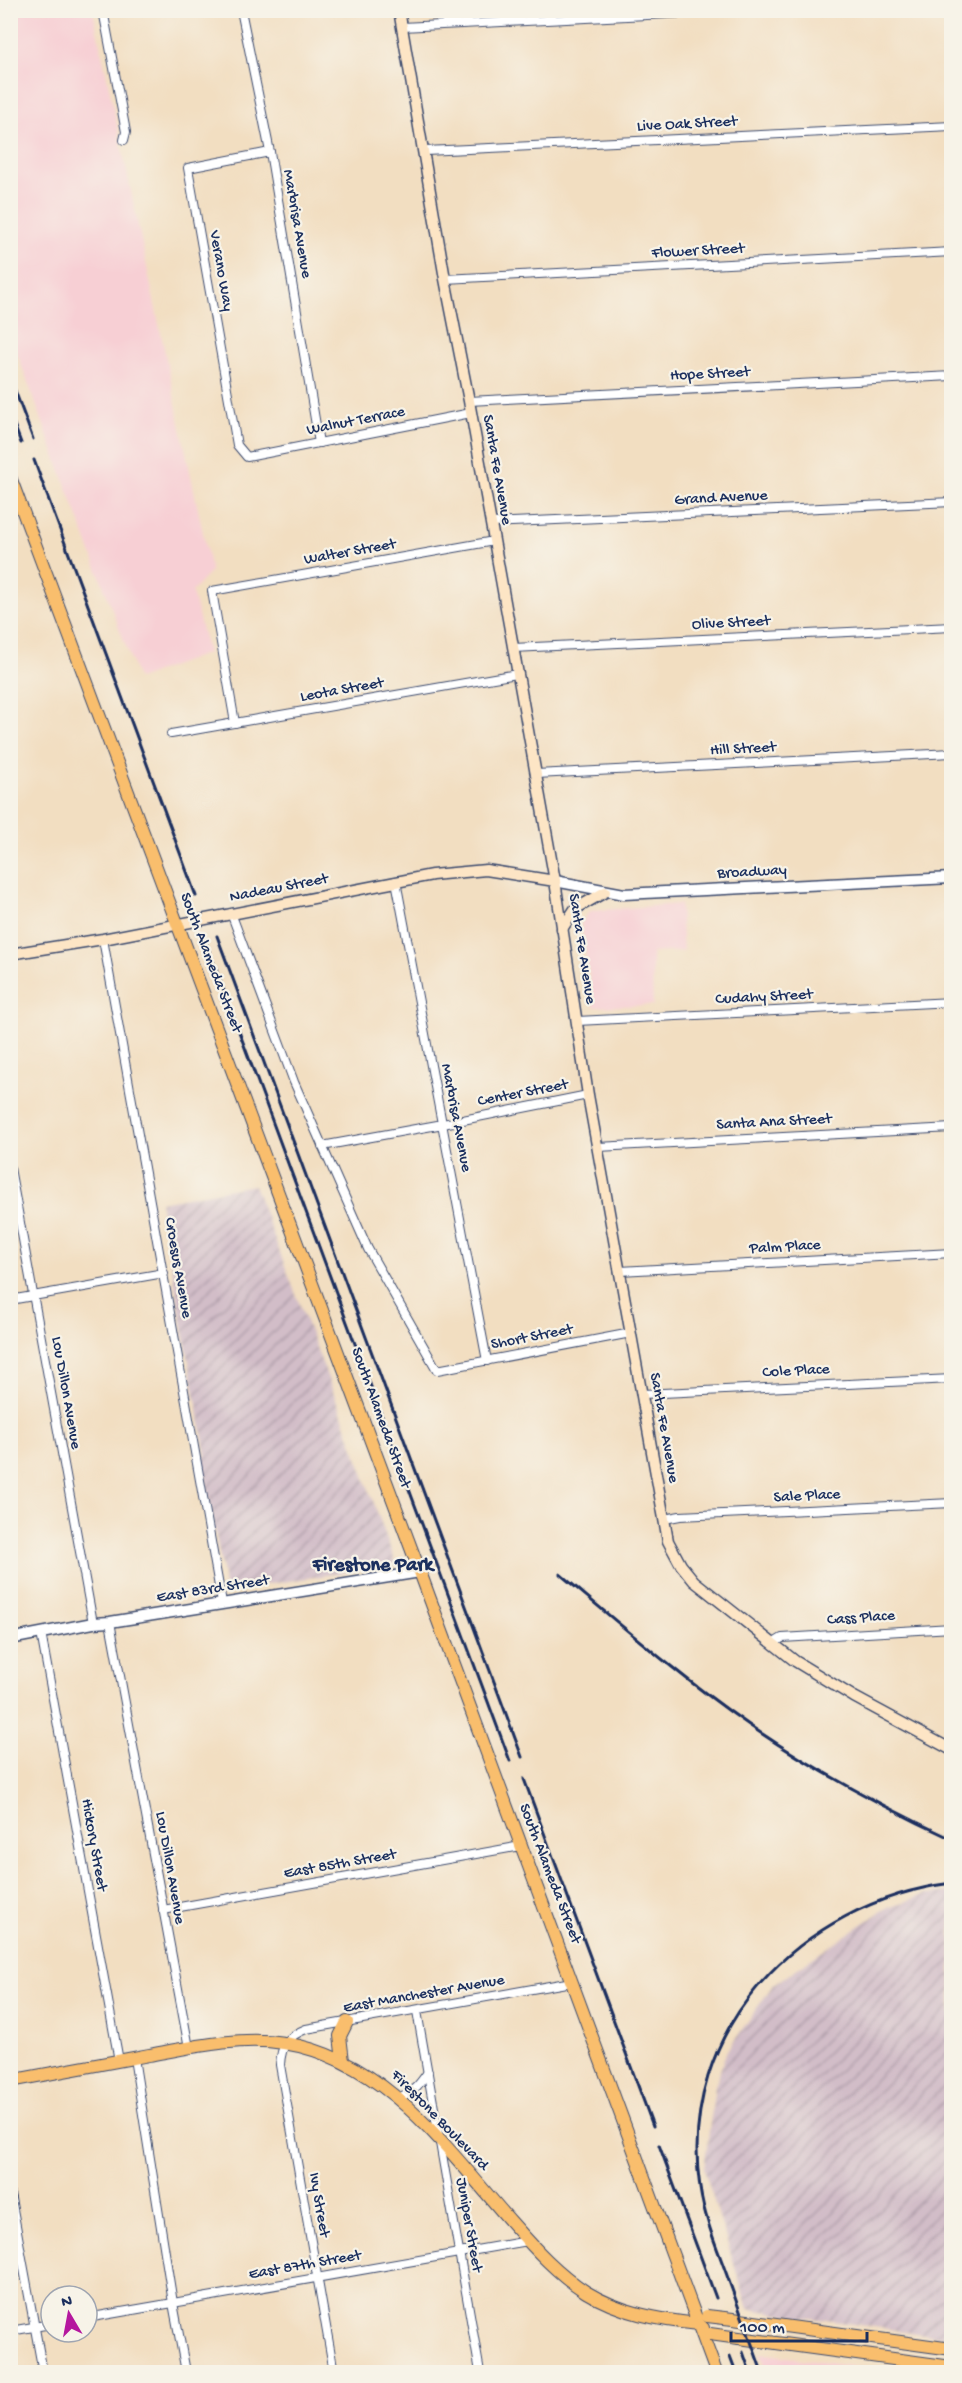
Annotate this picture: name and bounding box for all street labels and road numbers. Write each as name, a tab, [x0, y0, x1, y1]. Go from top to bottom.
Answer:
street label: Live Oak Street	[636, 113, 739, 137]
street label: Marbrisa Avenue	[277, 168, 315, 280]
street label: Verano Way	[203, 228, 236, 313]
street label: Flower Street	[650, 240, 746, 264]
street label: Hope Street	[670, 363, 752, 387]
street label: Walnut Terrace	[305, 403, 407, 441]
street label: Santa Fe Avenue	[477, 413, 515, 527]
street label: Grand Avenue	[674, 487, 769, 511]
street label: Walter Street	[303, 535, 399, 570]
street label: Olive Street	[691, 612, 772, 636]
street label: Leota Street	[299, 674, 387, 708]
street label: Hill Street	[709, 739, 778, 761]
street label: Broadway	[716, 862, 787, 884]
street label: Nadeau Street	[228, 870, 331, 908]
street label: South Alameda Street	[175, 890, 246, 1037]
street label: Santa Fe Avenue	[563, 892, 599, 1006]
street label: Cudahy Street	[715, 986, 815, 1010]
street label: Marbrisa Avenue	[435, 1062, 475, 1174]
street label: Center Street	[476, 1076, 571, 1112]
street label: Santa Ana Street	[716, 1110, 834, 1136]
street label: Croesus Avenue	[159, 1216, 195, 1321]
street label: Palm Place	[748, 1237, 822, 1259]
street label: Short Street	[489, 1320, 576, 1355]
street label: Lou Dillon Avenue	[46, 1335, 84, 1452]
street label: South Alameda Street	[346, 1345, 415, 1492]
street label: Cole Place	[762, 1361, 831, 1383]
street label: Santa Fe Avenue	[644, 1371, 682, 1485]
street label: Sale Place	[773, 1486, 842, 1508]
street label: East 83rd Street	[155, 1571, 272, 1608]
street label: Cass Place	[826, 1607, 896, 1631]
street label: Hickory Street	[76, 1797, 111, 1894]
street label: South Alameda Street	[514, 1801, 585, 1948]
street label: Lou Dillon Avenue	[150, 1810, 188, 1927]
street label: East 85th Street	[282, 1846, 399, 1884]
street label: East Manchester Avenue	[342, 1971, 507, 2019]
street label: Firestone Boulevard	[385, 2066, 493, 2176]
street label: Ivy Street	[303, 2171, 333, 2240]
street label: Juniper Street	[450, 2176, 486, 2275]
street label: East 87th Street	[247, 2247, 364, 2285]

